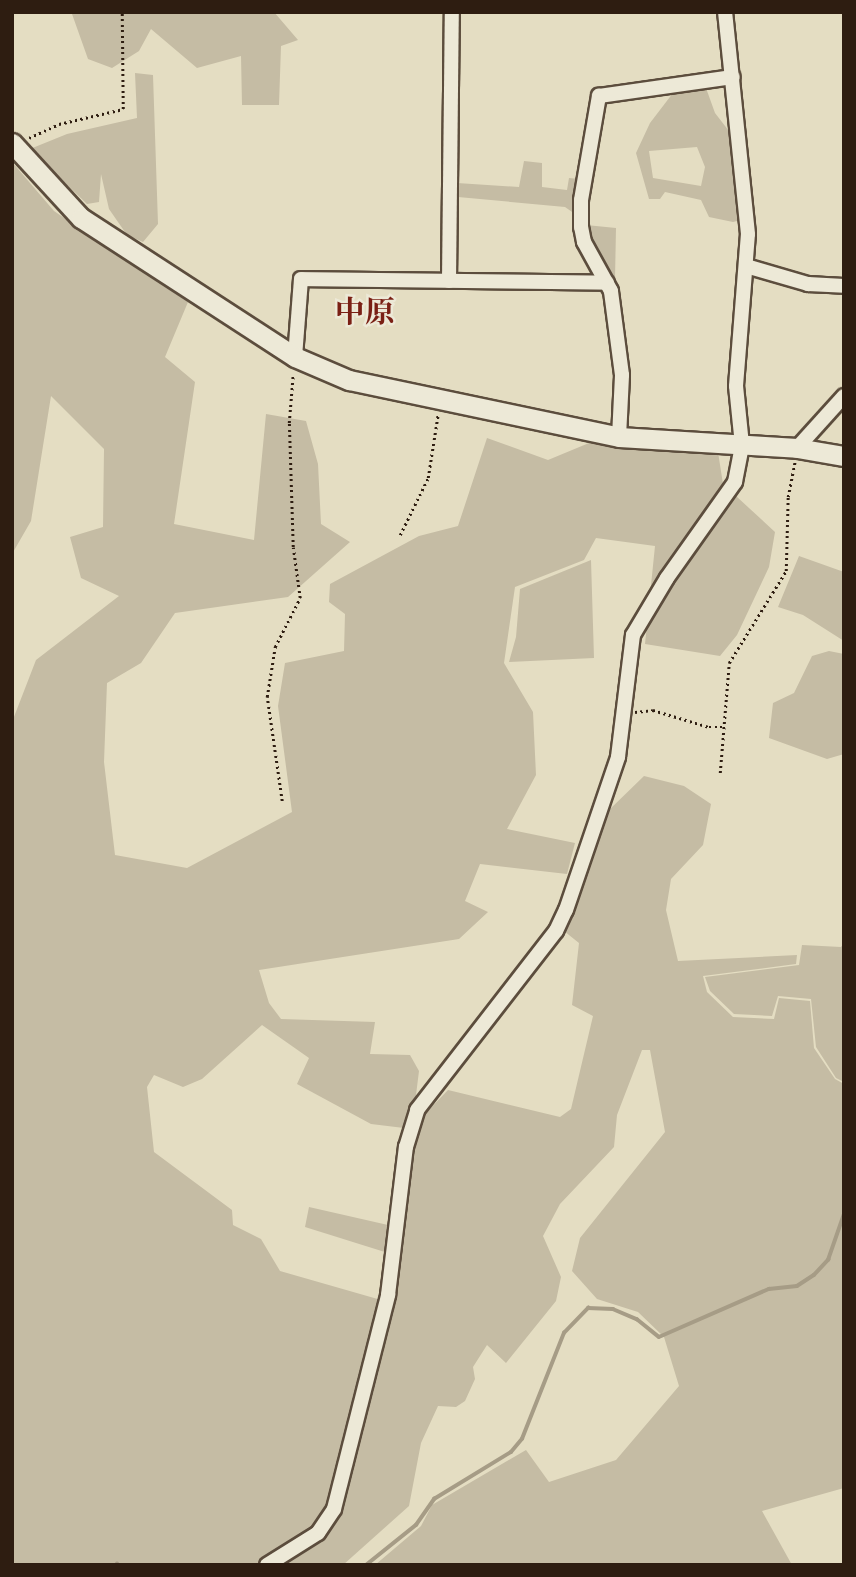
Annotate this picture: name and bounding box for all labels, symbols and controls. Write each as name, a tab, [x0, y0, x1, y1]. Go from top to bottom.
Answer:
district label: 中原	[335, 296, 395, 332]

